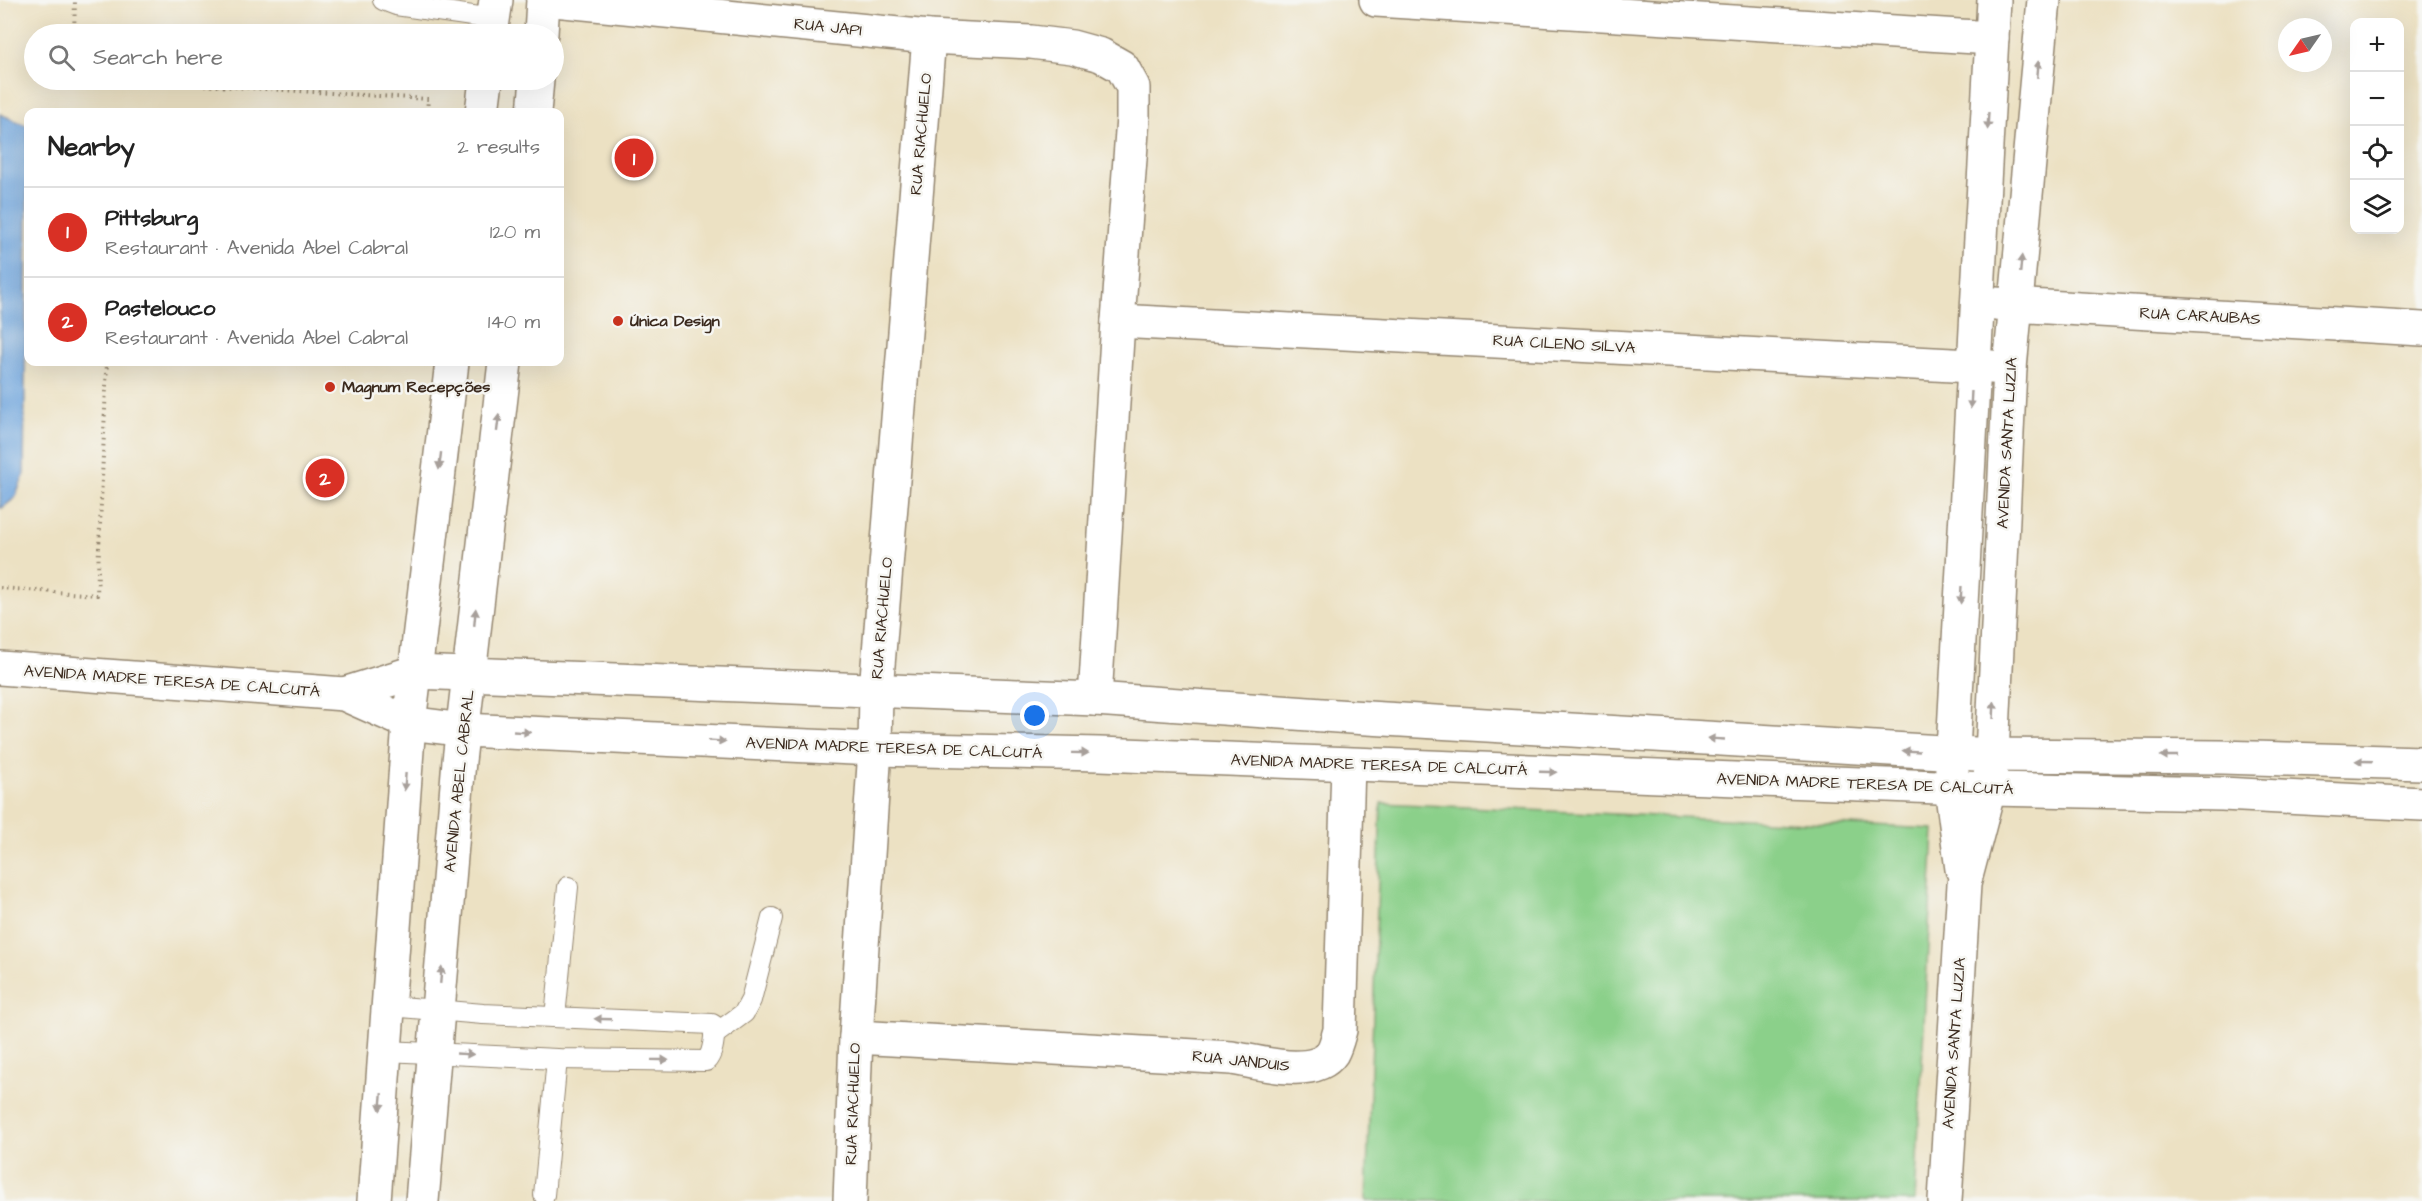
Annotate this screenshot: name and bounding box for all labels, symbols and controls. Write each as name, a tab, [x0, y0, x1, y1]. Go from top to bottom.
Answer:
street label: RUA JAPI	[793, 12, 863, 42]
north arrow	[2278, 18, 2332, 72]
map controls	[2350, 18, 2404, 234]
button: +	[2350, 18, 2404, 72]
search box	[24, 24, 564, 90]
icon: search	[45, 41, 78, 74]
text: Search here	[93, 42, 223, 73]
one-way arrow	[2033, 60, 2043, 79]
street label: RUA RIACHUELO	[905, 72, 937, 196]
button: −	[2350, 72, 2404, 126]
one-way arrow	[1983, 112, 1992, 131]
button: locate	[2350, 126, 2404, 180]
text: Nearby	[48, 129, 135, 165]
text: 2 results	[457, 133, 540, 161]
pin: 1	[614, 136, 654, 180]
button: layers	[2350, 180, 2404, 234]
text: Pittsburg	[105, 203, 198, 234]
text: 1	[66, 218, 69, 246]
text: 120 m	[490, 218, 540, 246]
text: Restaurant · Avenida Abel Cabral	[105, 234, 408, 262]
one-way arrow	[2016, 254, 2026, 273]
text: Pastelouco	[105, 293, 215, 324]
street label: RUA CARAUBAS	[2139, 302, 2261, 330]
text: 2	[62, 308, 73, 336]
text: 140 m	[488, 308, 540, 336]
place label: Única Design	[630, 310, 720, 334]
marker: Única Design	[611, 314, 625, 328]
text: Restaurant · Avenida Abel Cabral	[105, 324, 408, 352]
street label: RUA CILENO SILVA	[1492, 329, 1636, 359]
street label: AVENIDA SANTA LUZIA	[1992, 357, 2022, 529]
place label: Magnum Recepções	[342, 376, 490, 400]
marker: Magnum Recepções	[323, 380, 337, 394]
one-way arrow	[1967, 390, 1976, 409]
one-way arrow	[493, 414, 502, 433]
one-way arrow	[435, 452, 445, 471]
pin: 2	[306, 456, 344, 500]
street label: RUA RIACHUELO	[866, 556, 898, 680]
one-way arrow	[1957, 585, 1966, 604]
one-way arrow	[470, 608, 480, 627]
street label: AVENIDA MADRE TERESA DE CALCUTÁ	[23, 660, 321, 702]
street label: AVENIDA ABEL CABRAL	[438, 689, 480, 873]
one-way arrow	[1990, 700, 1999, 719]
your location	[1020, 701, 1049, 730]
one-way arrow	[513, 728, 532, 737]
street label: AVENIDA MADRE TERESA DE CALCUTÁ	[745, 732, 1043, 764]
one-way arrow	[1707, 734, 1726, 744]
one-way arrow	[708, 737, 727, 746]
one-way arrow	[1901, 746, 1920, 755]
one-way arrow	[1071, 749, 1090, 758]
street label: AVENIDA MADRE TERESA DE CALCUTÁ	[1230, 749, 1528, 781]
one-way arrow	[2159, 751, 2178, 761]
one-way arrow	[2354, 757, 2373, 766]
one-way arrow	[1538, 767, 1557, 777]
street label: AVENIDA MADRE TERESA DE CALCUTÁ	[1716, 768, 2014, 800]
one-way arrow	[400, 772, 409, 791]
street label: AVENIDA SANTA LUZIA	[1937, 957, 1971, 1129]
one-way arrow	[436, 966, 446, 985]
one-way arrow	[594, 1014, 613, 1023]
street label: RUA RIACHUELO	[840, 1042, 866, 1166]
street label: RUA JANDUIS	[1191, 1045, 1291, 1077]
one-way arrow	[455, 1050, 474, 1059]
one-way arrow	[650, 1055, 669, 1065]
one-way arrow	[377, 1092, 386, 1111]

